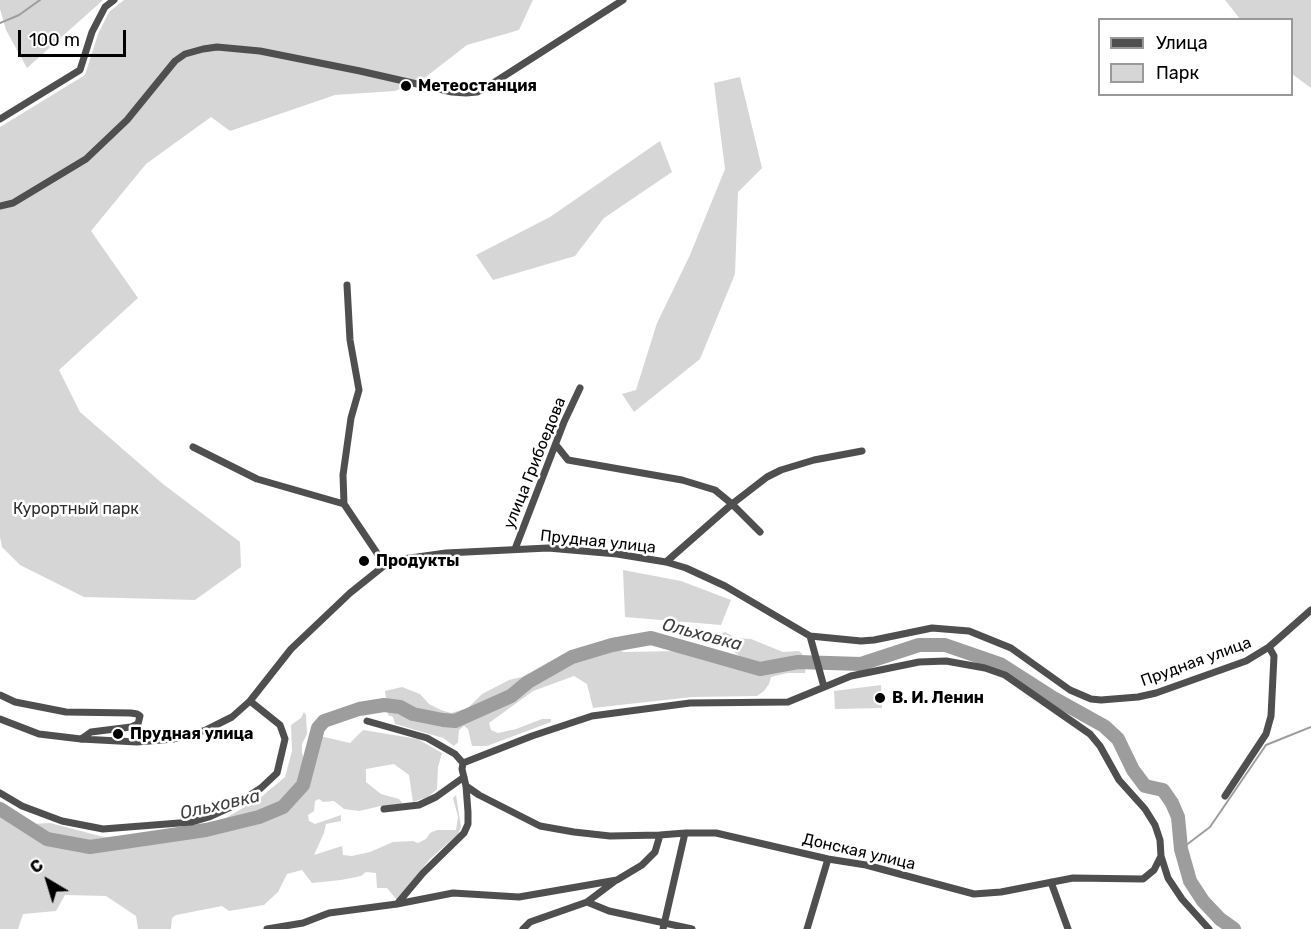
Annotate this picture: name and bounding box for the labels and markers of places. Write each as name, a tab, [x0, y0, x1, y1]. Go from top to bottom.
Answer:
place label: Метеостанция	[418, 76, 537, 96]
marker: Метеостанция	[399, 79, 413, 93]
place label: Продукты	[376, 551, 459, 571]
marker: Продукты	[357, 554, 371, 568]
place label: В. И. Ленин	[892, 688, 984, 708]
marker: В. И. Ленин	[873, 691, 887, 705]
place label: Прудная улица	[130, 724, 253, 744]
marker: Прудная улица	[111, 727, 125, 741]

